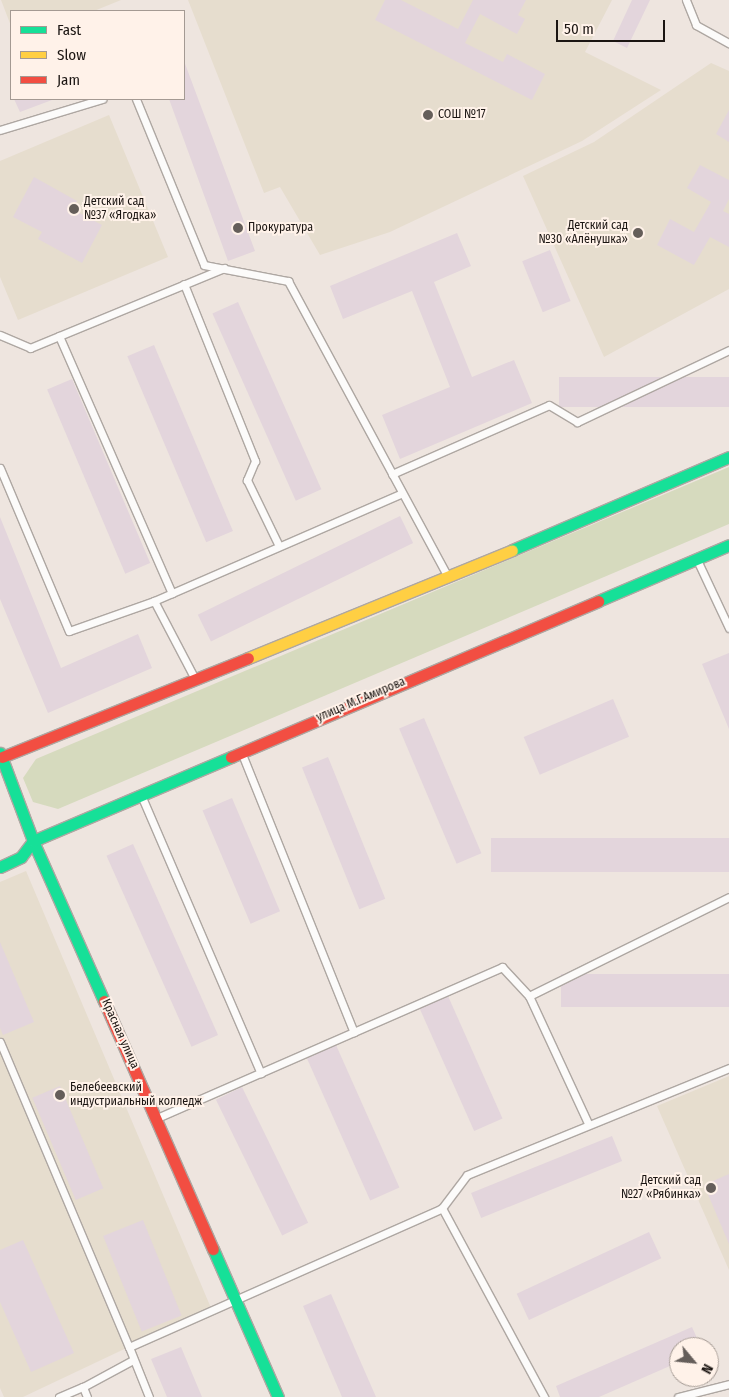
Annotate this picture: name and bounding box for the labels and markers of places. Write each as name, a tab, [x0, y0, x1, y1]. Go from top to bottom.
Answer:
place label: СОШ №17	[438, 108, 486, 122]
marker: СОШ №17	[422, 109, 434, 121]
place label: Детский сад №37 «Ягодка»	[84, 195, 156, 223]
marker: Детский сад №37 «Ягодка»	[68, 203, 80, 215]
place label: Детский сад №30 «Алёнушка»	[539, 219, 628, 247]
place label: Прокуратура	[248, 221, 313, 235]
marker: Прокуратура	[232, 222, 244, 234]
marker: Детский сад №30 «Алёнушка»	[632, 227, 644, 239]
place label: Белебеевский индустриальный колледж	[70, 1081, 202, 1109]
marker: Белебеевский индустриальный колледж	[54, 1089, 66, 1101]
place label: Детский сад №27 «Рябинка»	[621, 1174, 701, 1202]
marker: Детский сад №27 «Рябинка»	[705, 1182, 717, 1194]

